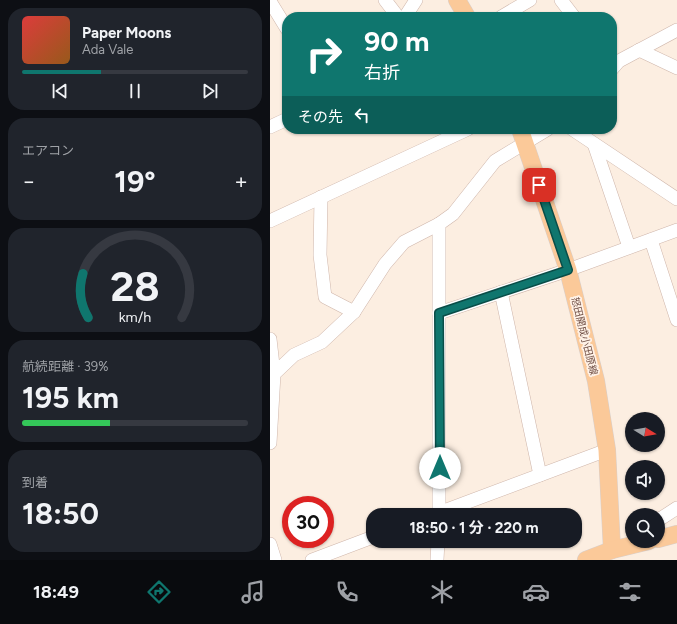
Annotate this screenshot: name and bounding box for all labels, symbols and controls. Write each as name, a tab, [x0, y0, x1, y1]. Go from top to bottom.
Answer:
text: Paper Moons	[82, 24, 171, 42]
text: 90 m	[364, 24, 429, 58]
icon: right	[298, 28, 350, 80]
text: Ada Vale	[82, 42, 133, 57]
text: 右折	[364, 62, 400, 84]
icon: previous	[49, 80, 71, 102]
icon: pause	[124, 80, 146, 102]
icon: next	[199, 80, 221, 102]
icon: left	[351, 104, 373, 126]
text: その先	[298, 108, 343, 126]
text: エアコン	[22, 143, 74, 158]
text: 19°	[114, 163, 156, 200]
text: −	[22, 168, 36, 195]
text: +	[234, 168, 248, 195]
pin	[522, 168, 556, 202]
icon: arrive	[528, 174, 550, 196]
text: 28	[110, 261, 160, 311]
street label: 怒田開成小田原線	[569, 296, 600, 377]
text: km/h	[119, 308, 151, 326]
text: 航続距離 · 39%	[22, 359, 108, 374]
text: 195 km	[22, 379, 119, 416]
north arrow	[625, 412, 665, 452]
map controls	[625, 412, 665, 548]
position arrow	[419, 447, 461, 489]
button: sound	[625, 460, 665, 500]
text: 到着	[22, 475, 48, 490]
text: 18:50	[22, 495, 99, 532]
speed limit sign: 30	[282, 496, 334, 548]
button: search	[625, 508, 665, 548]
text: 18:50 · 1 分 · 220 m	[409, 519, 539, 537]
icon: directions	[145, 578, 173, 606]
icon: music	[239, 578, 267, 606]
icon: phone	[333, 578, 361, 606]
icon: climate	[428, 578, 456, 606]
icon: car	[522, 578, 550, 606]
icon: filters	[616, 578, 644, 606]
text: 18:49	[33, 581, 79, 603]

